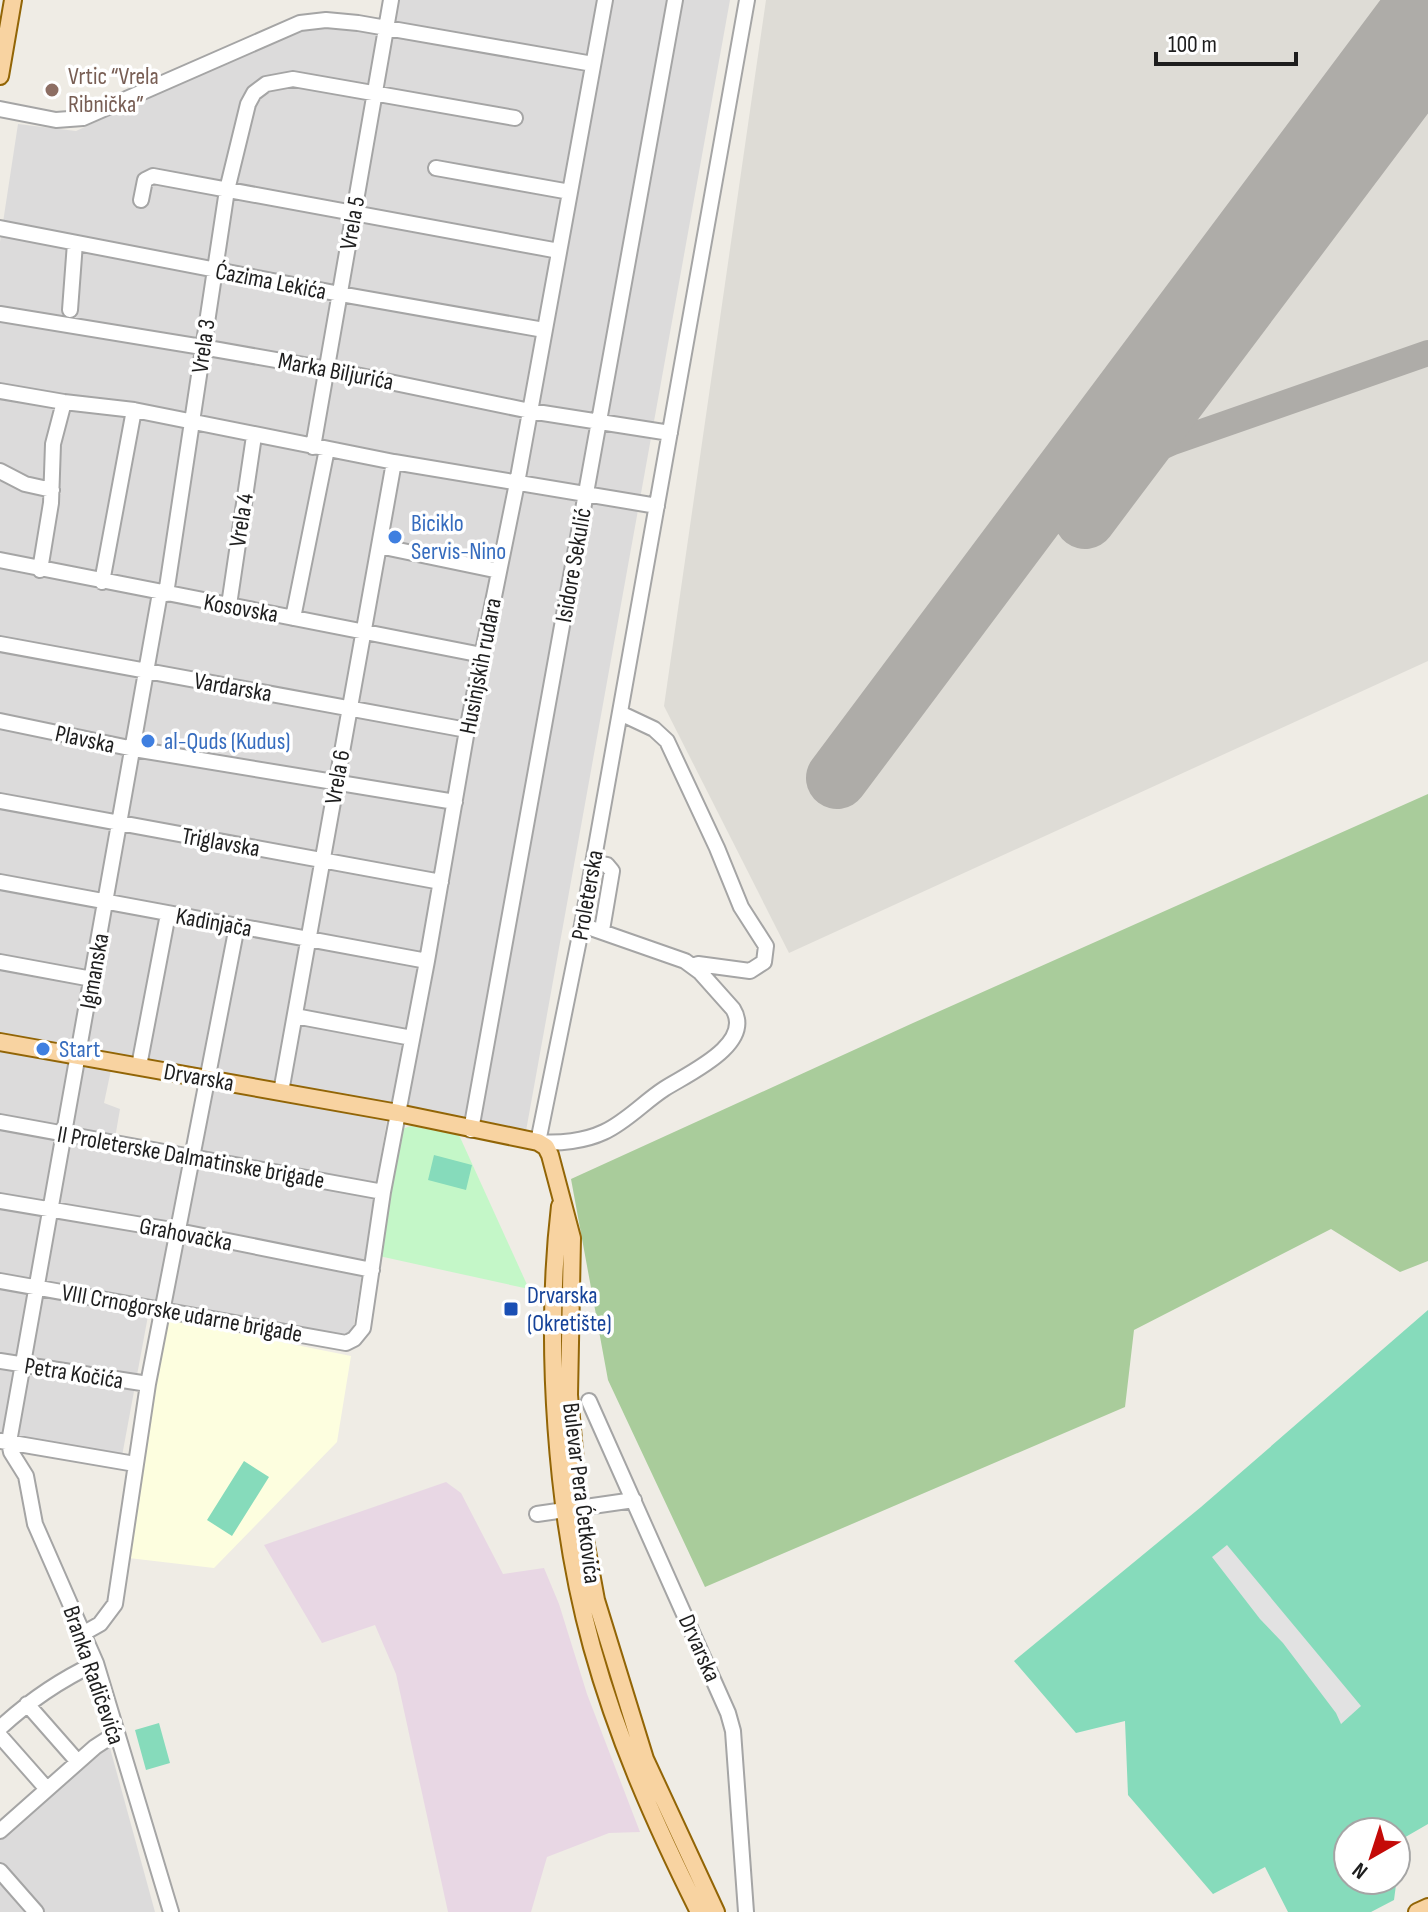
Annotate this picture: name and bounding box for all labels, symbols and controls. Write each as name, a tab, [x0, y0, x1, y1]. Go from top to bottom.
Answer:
scale bar	[1156, 16, 1296, 66]
text: 100 m	[1168, 30, 1217, 59]
place label: Vrtic “Vrela Ribnička”	[68, 62, 159, 119]
marker: Vrtic “Vrela Ribnička”	[43, 81, 61, 99]
street label: Vrela 5	[334, 194, 371, 252]
street label: Ćazima Lekića	[213, 257, 329, 306]
street label: Vrela 3	[185, 317, 222, 375]
street label: Marka Biljurića	[276, 346, 396, 397]
street label: Vrela 4	[223, 491, 260, 549]
street label: Isidore Sekulić	[549, 505, 598, 625]
place label: Biciklo Servis-Nino	[411, 509, 506, 566]
marker: Biciklo Servis-Nino	[386, 528, 404, 546]
street label: Kosovska	[201, 588, 280, 629]
street label: Husinjskih rudara	[453, 596, 508, 737]
street label: Vardarska	[192, 666, 274, 709]
street label: Plavska	[53, 719, 117, 760]
place label: al-Quds (Kudus)	[164, 727, 290, 756]
marker: al-Quds (Kudus)	[139, 732, 157, 750]
street label: Vrela 6	[318, 748, 357, 807]
street label: Triglavska	[180, 821, 262, 864]
street label: Proleterska	[565, 848, 610, 942]
street label: Kadinjača	[174, 902, 254, 943]
street label: Igmanska	[74, 931, 115, 1011]
place label: Start	[59, 1035, 100, 1064]
marker: Start	[34, 1040, 52, 1058]
street label: Drvarska	[162, 1057, 236, 1098]
street label: II Proleterske Dalmatinske brigade	[55, 1120, 327, 1195]
street label: Grahovačka	[137, 1211, 235, 1258]
street label: VIII Crnogorske udarne brigade	[59, 1278, 305, 1349]
place label: Drvarska (Okretište)	[527, 1281, 612, 1338]
marker: Drvarska (Okretište)	[502, 1300, 520, 1318]
street label: Petra Kočića	[22, 1351, 125, 1396]
street label: Bulevar Pera Ćetkovića	[556, 1401, 607, 1585]
street label: Branka Radičevića	[56, 1602, 131, 1748]
street label: Drvarska	[672, 1610, 727, 1686]
north arrow	[1332, 1816, 1412, 1896]
text: N	[1347, 1856, 1373, 1885]

